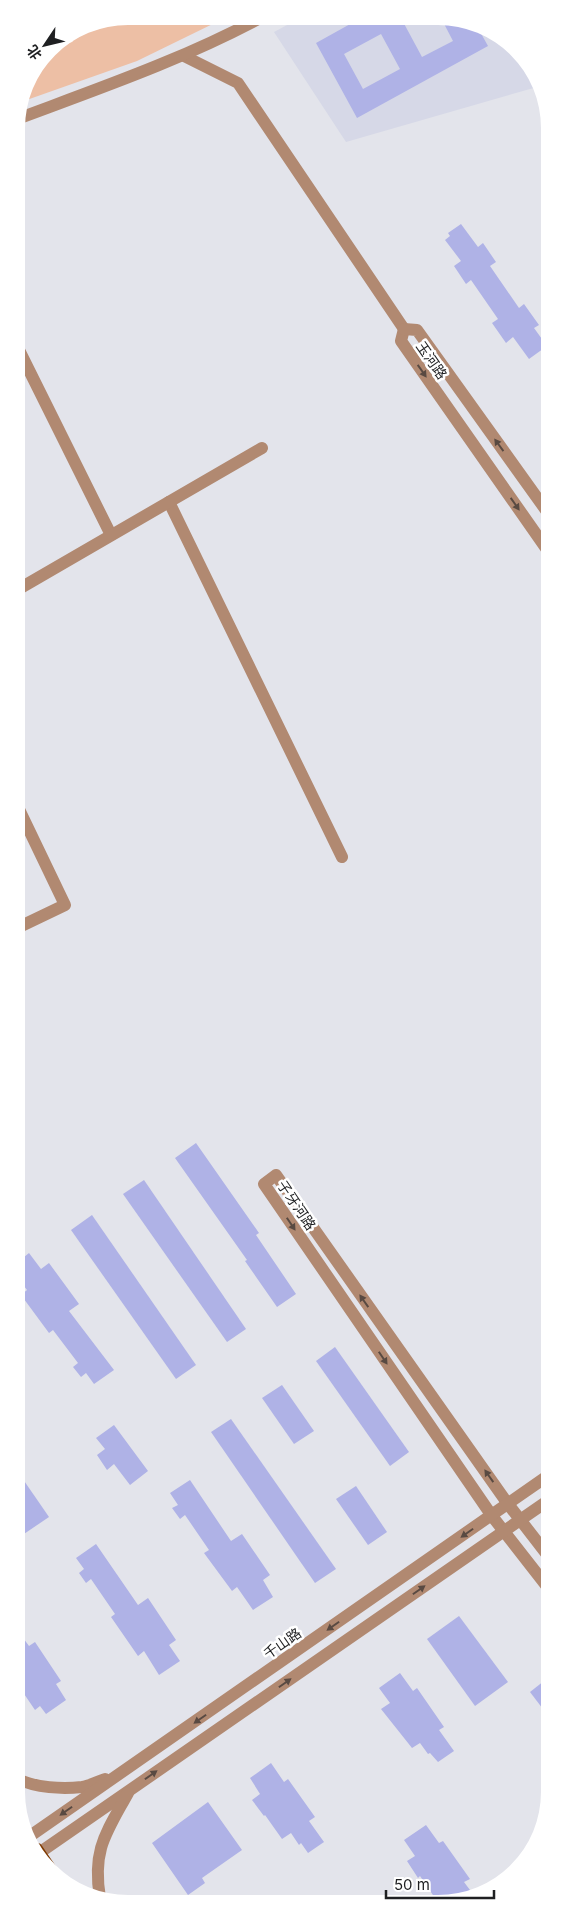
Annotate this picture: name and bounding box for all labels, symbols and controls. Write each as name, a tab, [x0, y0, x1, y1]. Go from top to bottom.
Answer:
north arrow	[20, 20, 70, 70]
text: 北	[23, 42, 45, 63]
street label: 玉河路	[413, 338, 451, 382]
one-way arrow	[417, 364, 427, 378]
one-way arrow	[494, 438, 504, 452]
one-way arrow	[510, 497, 520, 511]
street label: 子牙河路	[274, 1177, 320, 1233]
one-way arrow	[286, 1217, 296, 1231]
one-way arrow	[359, 1294, 369, 1307]
one-way arrow	[378, 1351, 388, 1365]
one-way arrow	[484, 1469, 494, 1483]
one-way arrow	[460, 1528, 473, 1538]
one-way arrow	[412, 1585, 425, 1595]
one-way arrow	[326, 1621, 340, 1631]
street label: 千山路	[260, 1624, 304, 1662]
one-way arrow	[278, 1678, 292, 1688]
one-way arrow	[193, 1714, 206, 1724]
one-way arrow	[145, 1770, 158, 1780]
one-way arrow	[59, 1806, 73, 1816]
scale bar	[386, 1868, 494, 1900]
text: 50 m	[394, 1875, 430, 1894]

